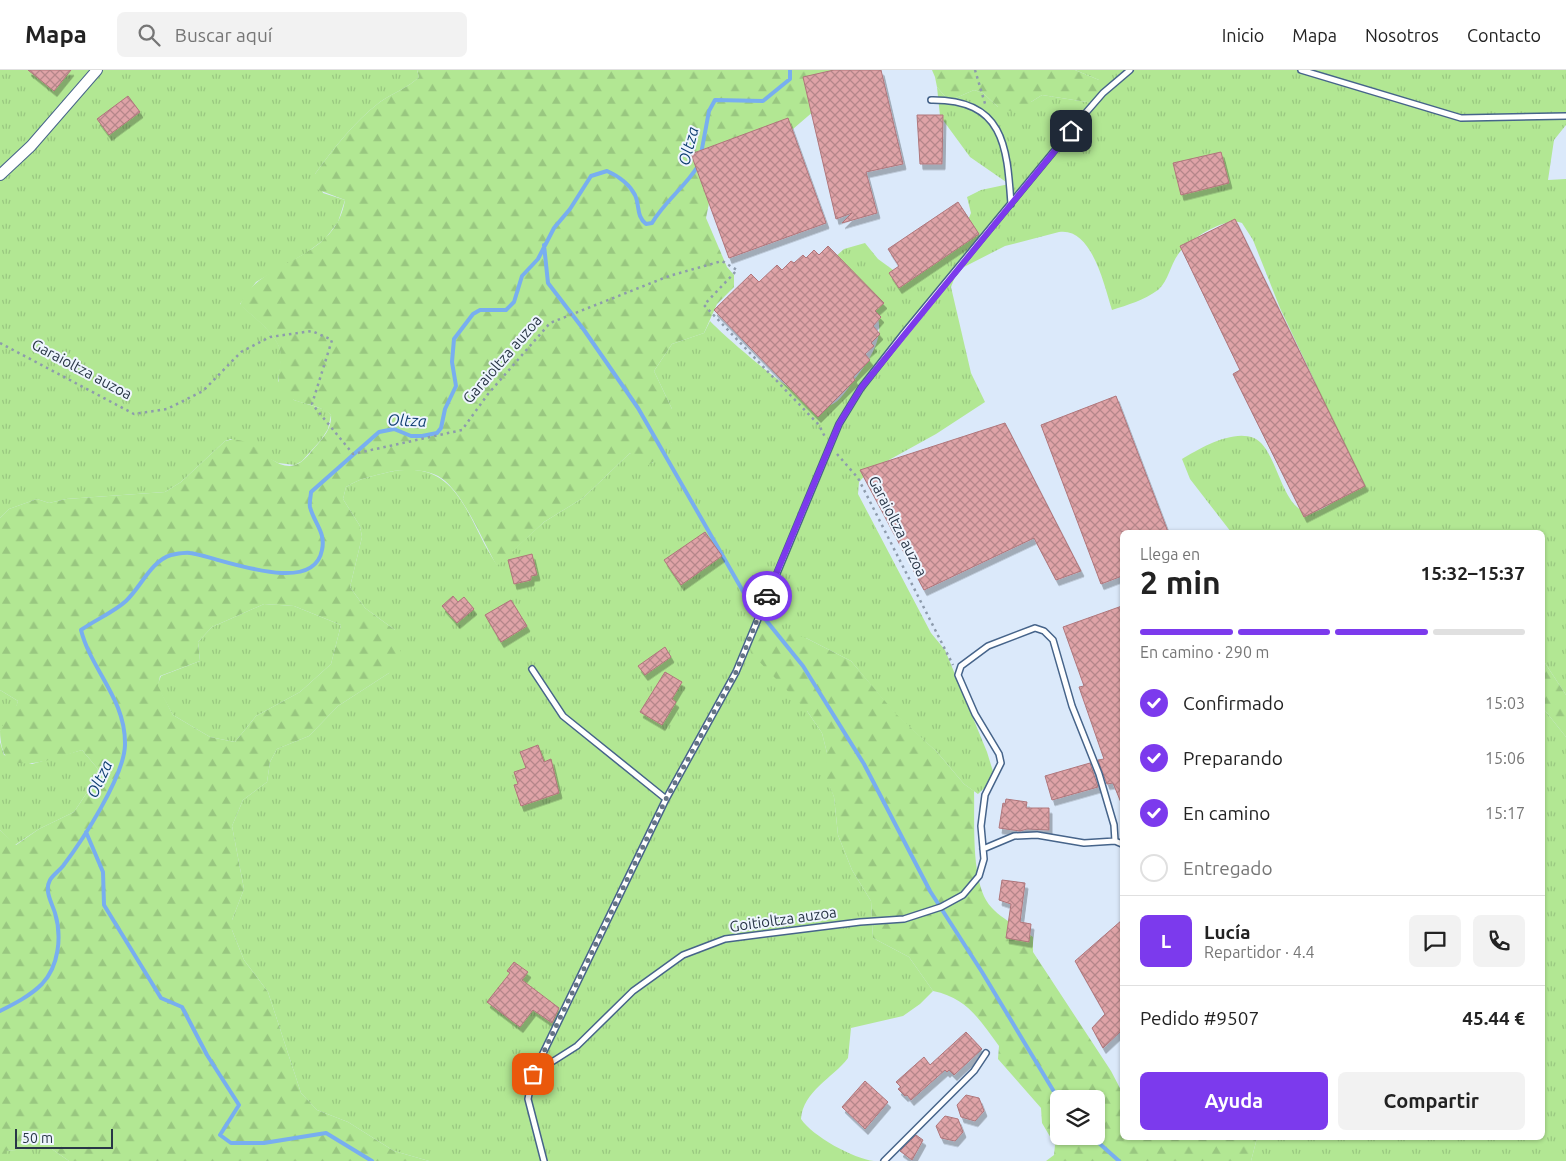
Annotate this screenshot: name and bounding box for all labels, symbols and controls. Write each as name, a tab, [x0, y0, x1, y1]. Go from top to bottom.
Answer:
search box	[117, 12, 467, 57]
text: Mapa	[25, 21, 87, 48]
icon: search	[135, 21, 163, 49]
text: Buscar aquí	[175, 24, 272, 46]
text: Inicio	[1222, 25, 1264, 45]
text: Mapa	[1292, 25, 1337, 45]
text: Nosotros	[1365, 25, 1439, 45]
text: Contacto	[1467, 25, 1541, 45]
pin	[1050, 110, 1092, 152]
icon: home	[1057, 117, 1085, 145]
water label: Oltza	[674, 124, 702, 167]
street label: Garaioltza auzoa	[459, 312, 545, 406]
street label: Garaioltza auzoa	[29, 335, 135, 403]
water label: Oltza	[387, 410, 427, 430]
street label: Garaioltza auzoa	[865, 473, 931, 579]
text: Llega en	[1140, 545, 1200, 563]
text: 15:32–15:37	[1420, 562, 1525, 584]
text: 2 min	[1140, 564, 1221, 600]
courier	[742, 571, 792, 621]
icon: car	[753, 582, 781, 610]
text: En camino · 290 m	[1140, 643, 1269, 661]
icon: check	[1140, 689, 1168, 717]
text: Confirmado	[1183, 692, 1284, 714]
text: 15:03	[1485, 694, 1525, 712]
icon: check	[1140, 744, 1168, 772]
text: Preparando	[1183, 747, 1283, 769]
text: 15:06	[1485, 749, 1525, 767]
water label: Oltza	[83, 757, 116, 800]
icon: check	[1140, 799, 1168, 827]
text: En camino	[1183, 802, 1270, 824]
text: 15:17	[1485, 804, 1525, 822]
text: Entregado	[1183, 857, 1273, 879]
street label: Goitioltza auzoa	[728, 903, 838, 935]
button: chat	[1409, 915, 1461, 967]
button: phone	[1473, 915, 1525, 967]
text: Lucía	[1204, 921, 1251, 943]
text: L	[1161, 930, 1171, 952]
text: Repartidor · 4.4	[1204, 943, 1315, 961]
text: Pedido #9507	[1140, 1007, 1259, 1029]
text: 45.44 €	[1462, 1007, 1525, 1029]
pin	[512, 1053, 554, 1095]
icon: bag	[519, 1060, 547, 1088]
button: Ayuda	[1140, 1072, 1328, 1130]
button: Compartir	[1338, 1072, 1525, 1130]
map controls	[1050, 1090, 1105, 1145]
button: layers	[1050, 1090, 1105, 1145]
scale bar	[15, 1126, 112, 1149]
text: 50 m	[22, 1130, 53, 1146]

